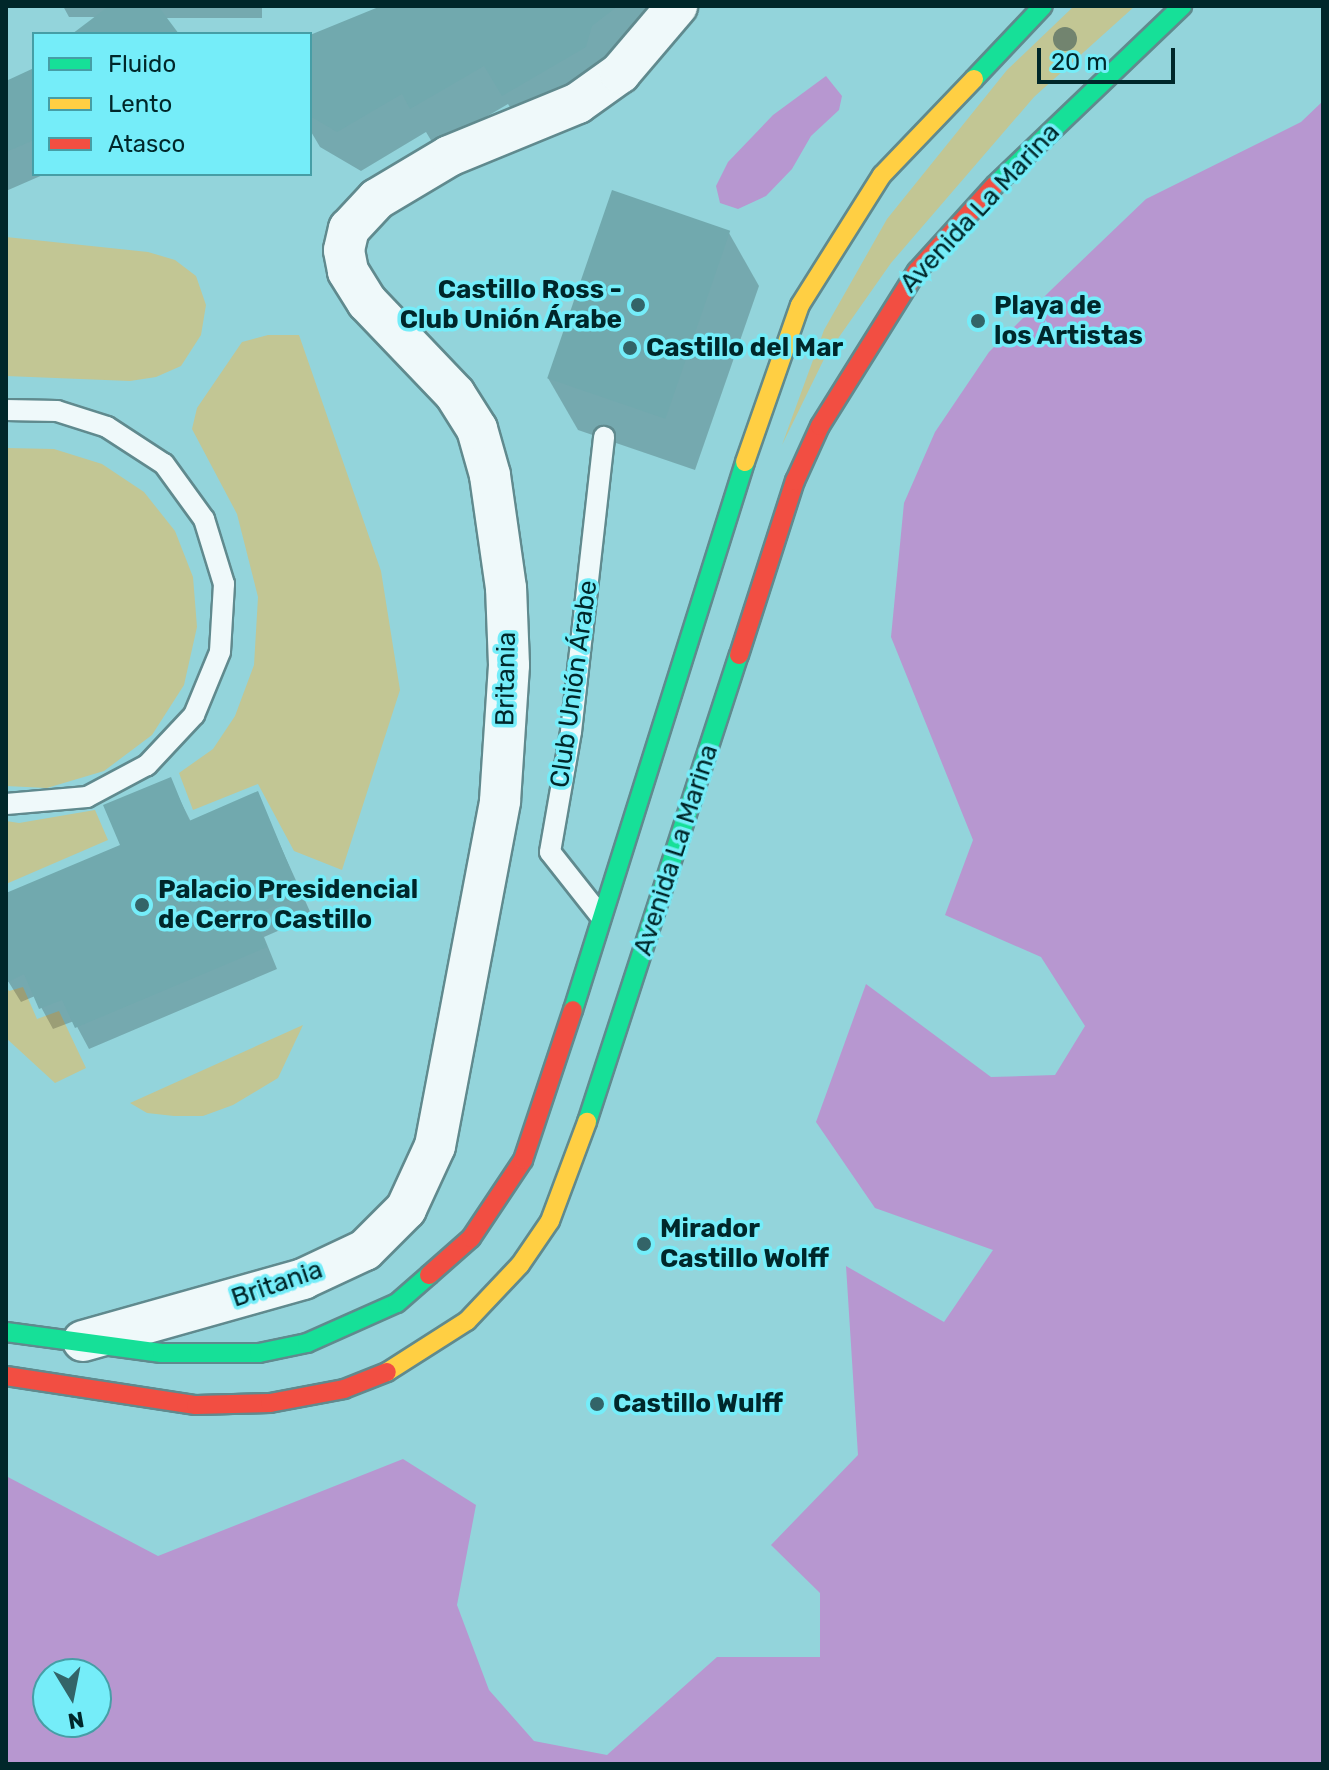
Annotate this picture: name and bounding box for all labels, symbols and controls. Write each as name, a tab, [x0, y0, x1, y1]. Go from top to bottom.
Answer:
legend	[32, 32, 312, 176]
scale bar	[1041, 32, 1179, 82]
text: 20 m	[1051, 48, 1108, 76]
text: Fluido	[108, 50, 176, 78]
text: Lento	[108, 90, 172, 118]
street label: Avenida La Marina	[894, 117, 1066, 299]
text: Atasco	[108, 130, 185, 158]
place label: Castillo Ross - Club Unión Árabe	[399, 274, 622, 336]
place label: Playa de los Artistas	[994, 290, 1143, 352]
marker: Castillo Ross - Club Unión Árabe	[629, 296, 647, 314]
marker: Playa de los Artistas	[969, 312, 987, 330]
place label: Castillo del Mar	[646, 332, 843, 364]
marker: Castillo del Mar	[621, 339, 639, 357]
street label: Club Unión Árabe	[544, 578, 604, 790]
street label: Britania	[490, 632, 522, 726]
street label: Avenida La Marina	[627, 741, 725, 959]
place label: Palacio Presidencial de Cerro Castillo	[158, 874, 418, 936]
marker: Palacio Presidencial de Cerro Castillo	[133, 896, 151, 914]
place label: Mirador Castillo Wolff	[660, 1213, 829, 1274]
marker: Mirador Castillo Wolff	[635, 1235, 653, 1253]
street label: Britania	[227, 1254, 327, 1314]
place label: Castillo Wulff	[613, 1388, 783, 1420]
marker: Castillo Wulff	[588, 1395, 606, 1413]
north arrow	[32, 1658, 112, 1738]
text: N	[66, 1705, 86, 1735]

